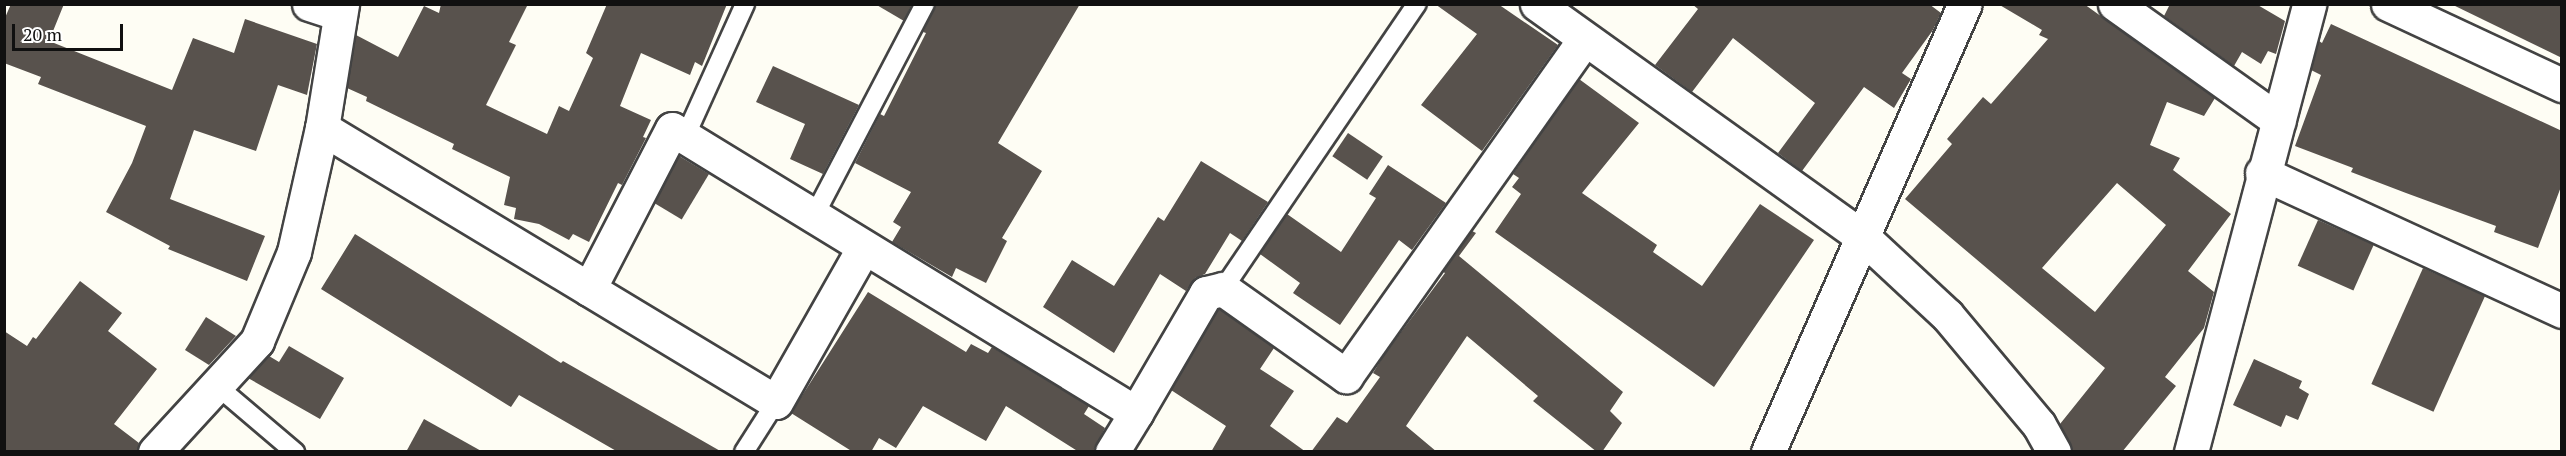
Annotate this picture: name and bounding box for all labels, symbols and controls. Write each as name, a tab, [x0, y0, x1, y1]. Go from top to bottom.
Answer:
scale bar	[15, 12, 126, 50]
text: 20 m	[23, 22, 62, 46]

